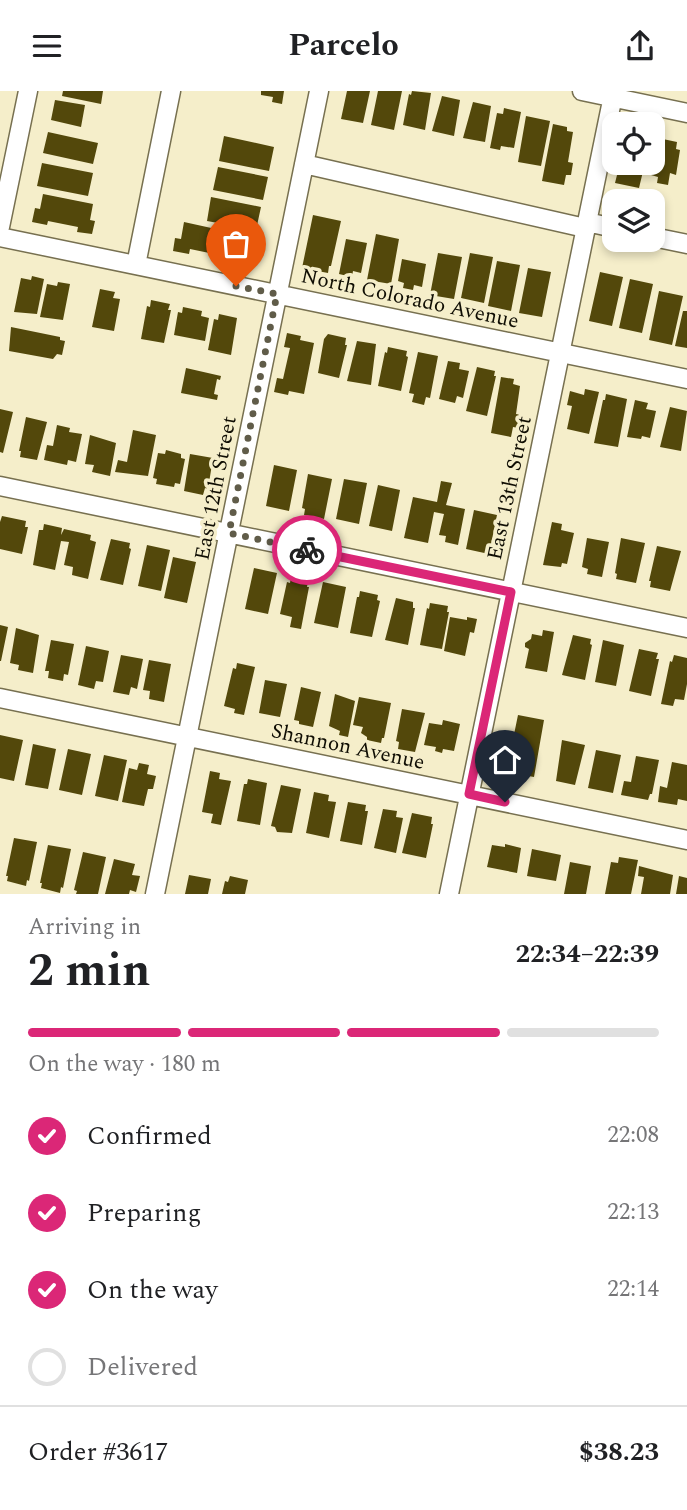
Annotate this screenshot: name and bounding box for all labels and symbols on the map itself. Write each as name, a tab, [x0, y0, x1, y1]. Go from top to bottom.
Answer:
pin	[206, 214, 266, 286]
street label: North Colorado Avenue	[298, 260, 522, 338]
street label: East 12th Street	[186, 413, 246, 563]
street label: East 13th Street	[479, 413, 541, 563]
courier	[272, 515, 342, 585]
street label: Shannon Avenue	[268, 715, 427, 779]
pin	[475, 730, 535, 802]

